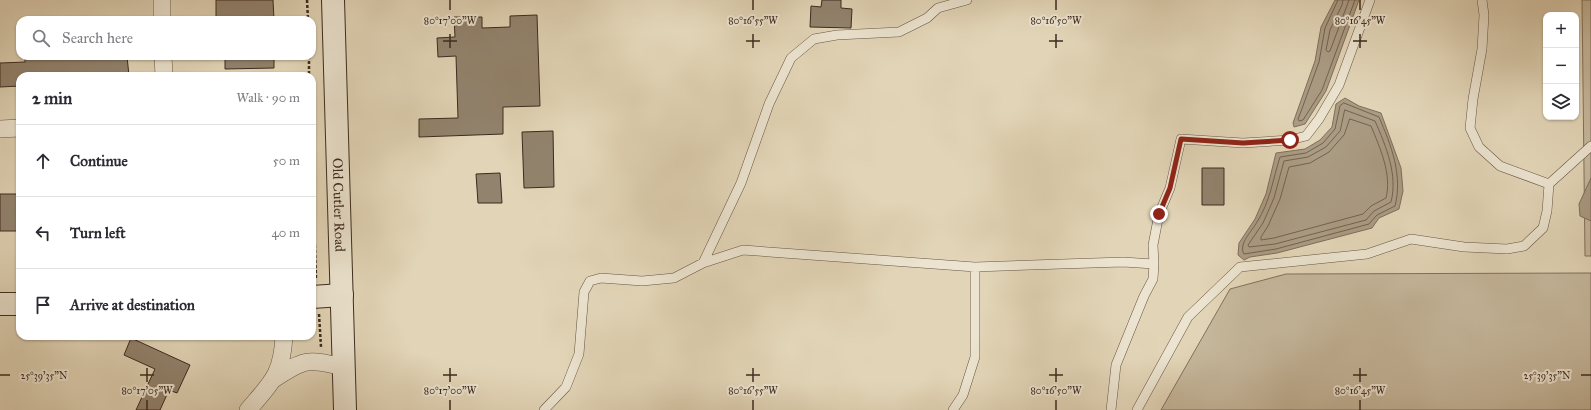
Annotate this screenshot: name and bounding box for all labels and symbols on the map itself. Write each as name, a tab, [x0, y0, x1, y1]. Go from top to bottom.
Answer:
text: 80°17'00"W	[424, 15, 477, 27]
text: 80°16'55"W	[728, 15, 778, 27]
text: 80°16'50"W	[1031, 15, 1082, 27]
text: 80°16'45"W	[1335, 15, 1386, 27]
route start	[1281, 131, 1299, 149]
street label: Old Cutler Road	[329, 158, 348, 252]
route end	[1150, 205, 1168, 223]
text: 25°39'35"N	[21, 370, 68, 382]
text: 25°39'35"N	[1524, 370, 1571, 382]
text: 80°17'05"W	[121, 385, 173, 397]
text: 80°17'00"W	[424, 385, 477, 397]
text: 80°16'55"W	[728, 385, 778, 397]
text: 80°16'50"W	[1031, 385, 1082, 397]
text: 80°16'45"W	[1335, 385, 1386, 397]

